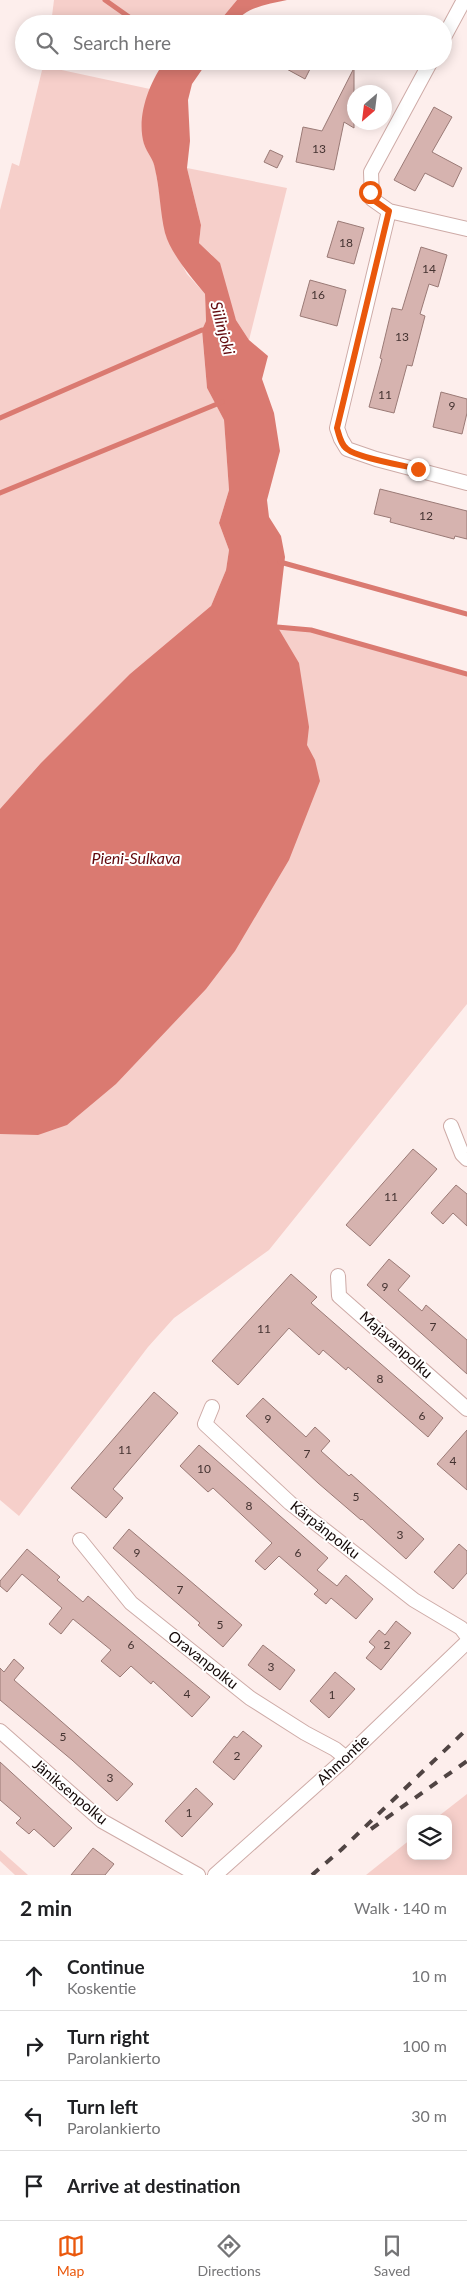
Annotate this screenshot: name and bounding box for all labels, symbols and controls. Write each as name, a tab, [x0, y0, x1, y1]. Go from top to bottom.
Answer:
search box	[15, 15, 452, 70]
icon: search	[33, 29, 61, 57]
text: Search here	[73, 31, 171, 54]
north arrow	[347, 85, 392, 130]
house number: 13	[312, 141, 326, 156]
route start	[359, 181, 382, 204]
house number: 18	[339, 235, 353, 250]
house number: 14	[422, 261, 436, 276]
house number: 16	[311, 287, 325, 302]
water label: Siilinjoki	[207, 299, 240, 357]
house number: 13	[395, 329, 409, 344]
house number: 11	[378, 387, 392, 402]
house number: 9	[449, 398, 456, 413]
route end	[407, 458, 430, 481]
house number: 12	[419, 508, 433, 523]
water label: Pieni-Sulkava	[92, 848, 180, 867]
house number: 11	[384, 1189, 398, 1204]
house number: 9	[382, 1279, 389, 1294]
street label: Majavanpolku	[357, 1307, 437, 1382]
house number: 7	[430, 1319, 437, 1334]
house number: 11	[257, 1321, 271, 1336]
house number: 8	[377, 1371, 384, 1386]
house number: 6	[419, 1408, 426, 1423]
house number: 9	[265, 1411, 272, 1426]
house number: 11	[118, 1442, 132, 1457]
house number: 7	[304, 1446, 311, 1461]
house number: 4	[450, 1453, 457, 1468]
house number: 10	[197, 1461, 211, 1476]
house number: 5	[353, 1489, 360, 1504]
street label: Kärpänpolku	[287, 1496, 364, 1562]
house number: 8	[246, 1498, 253, 1513]
house number: 3	[397, 1527, 404, 1542]
house number: 9	[134, 1545, 141, 1560]
house number: 6	[295, 1545, 302, 1560]
house number: 7	[177, 1582, 184, 1597]
house number: 5	[217, 1617, 224, 1632]
street label: Oravanpolku	[165, 1626, 242, 1692]
house number: 6	[128, 1637, 135, 1652]
house number: 2	[384, 1637, 391, 1652]
house number: 3	[268, 1659, 275, 1674]
house number: 4	[184, 1686, 191, 1701]
house number: 1	[329, 1687, 336, 1702]
house number: 5	[60, 1729, 67, 1744]
street label: Ahmontie	[312, 1731, 372, 1788]
house number: 2	[234, 1748, 241, 1763]
street label: Jäniksenpolku	[29, 1755, 112, 1828]
house number: 3	[107, 1770, 114, 1785]
house number: 1	[186, 1805, 193, 1820]
map controls	[407, 1815, 452, 1860]
button: layers	[407, 1815, 452, 1860]
text: 2 min	[20, 1895, 72, 1920]
text: Walk · 140 m	[354, 1898, 447, 1917]
text: Continue	[67, 1955, 145, 1978]
icon: ahead	[20, 1962, 48, 1990]
text: 10 m	[411, 1966, 447, 1985]
text: Koskentie	[67, 1978, 136, 1997]
text: Turn right	[67, 2025, 149, 2048]
icon: right	[20, 2032, 48, 2060]
text: 100 m	[402, 2036, 447, 2055]
text: Parolankierto	[67, 2048, 161, 2067]
text: Turn left	[67, 2095, 138, 2118]
icon: left	[20, 2102, 48, 2130]
text: 30 m	[411, 2106, 447, 2125]
text: Parolankierto	[67, 2118, 161, 2137]
icon: arrive	[20, 2172, 48, 2200]
text: Arrive at destination	[67, 2174, 240, 2197]
tab: Map	[57, 2232, 85, 2279]
tab: Directions	[198, 2232, 261, 2279]
tab: Saved	[374, 2232, 410, 2279]

